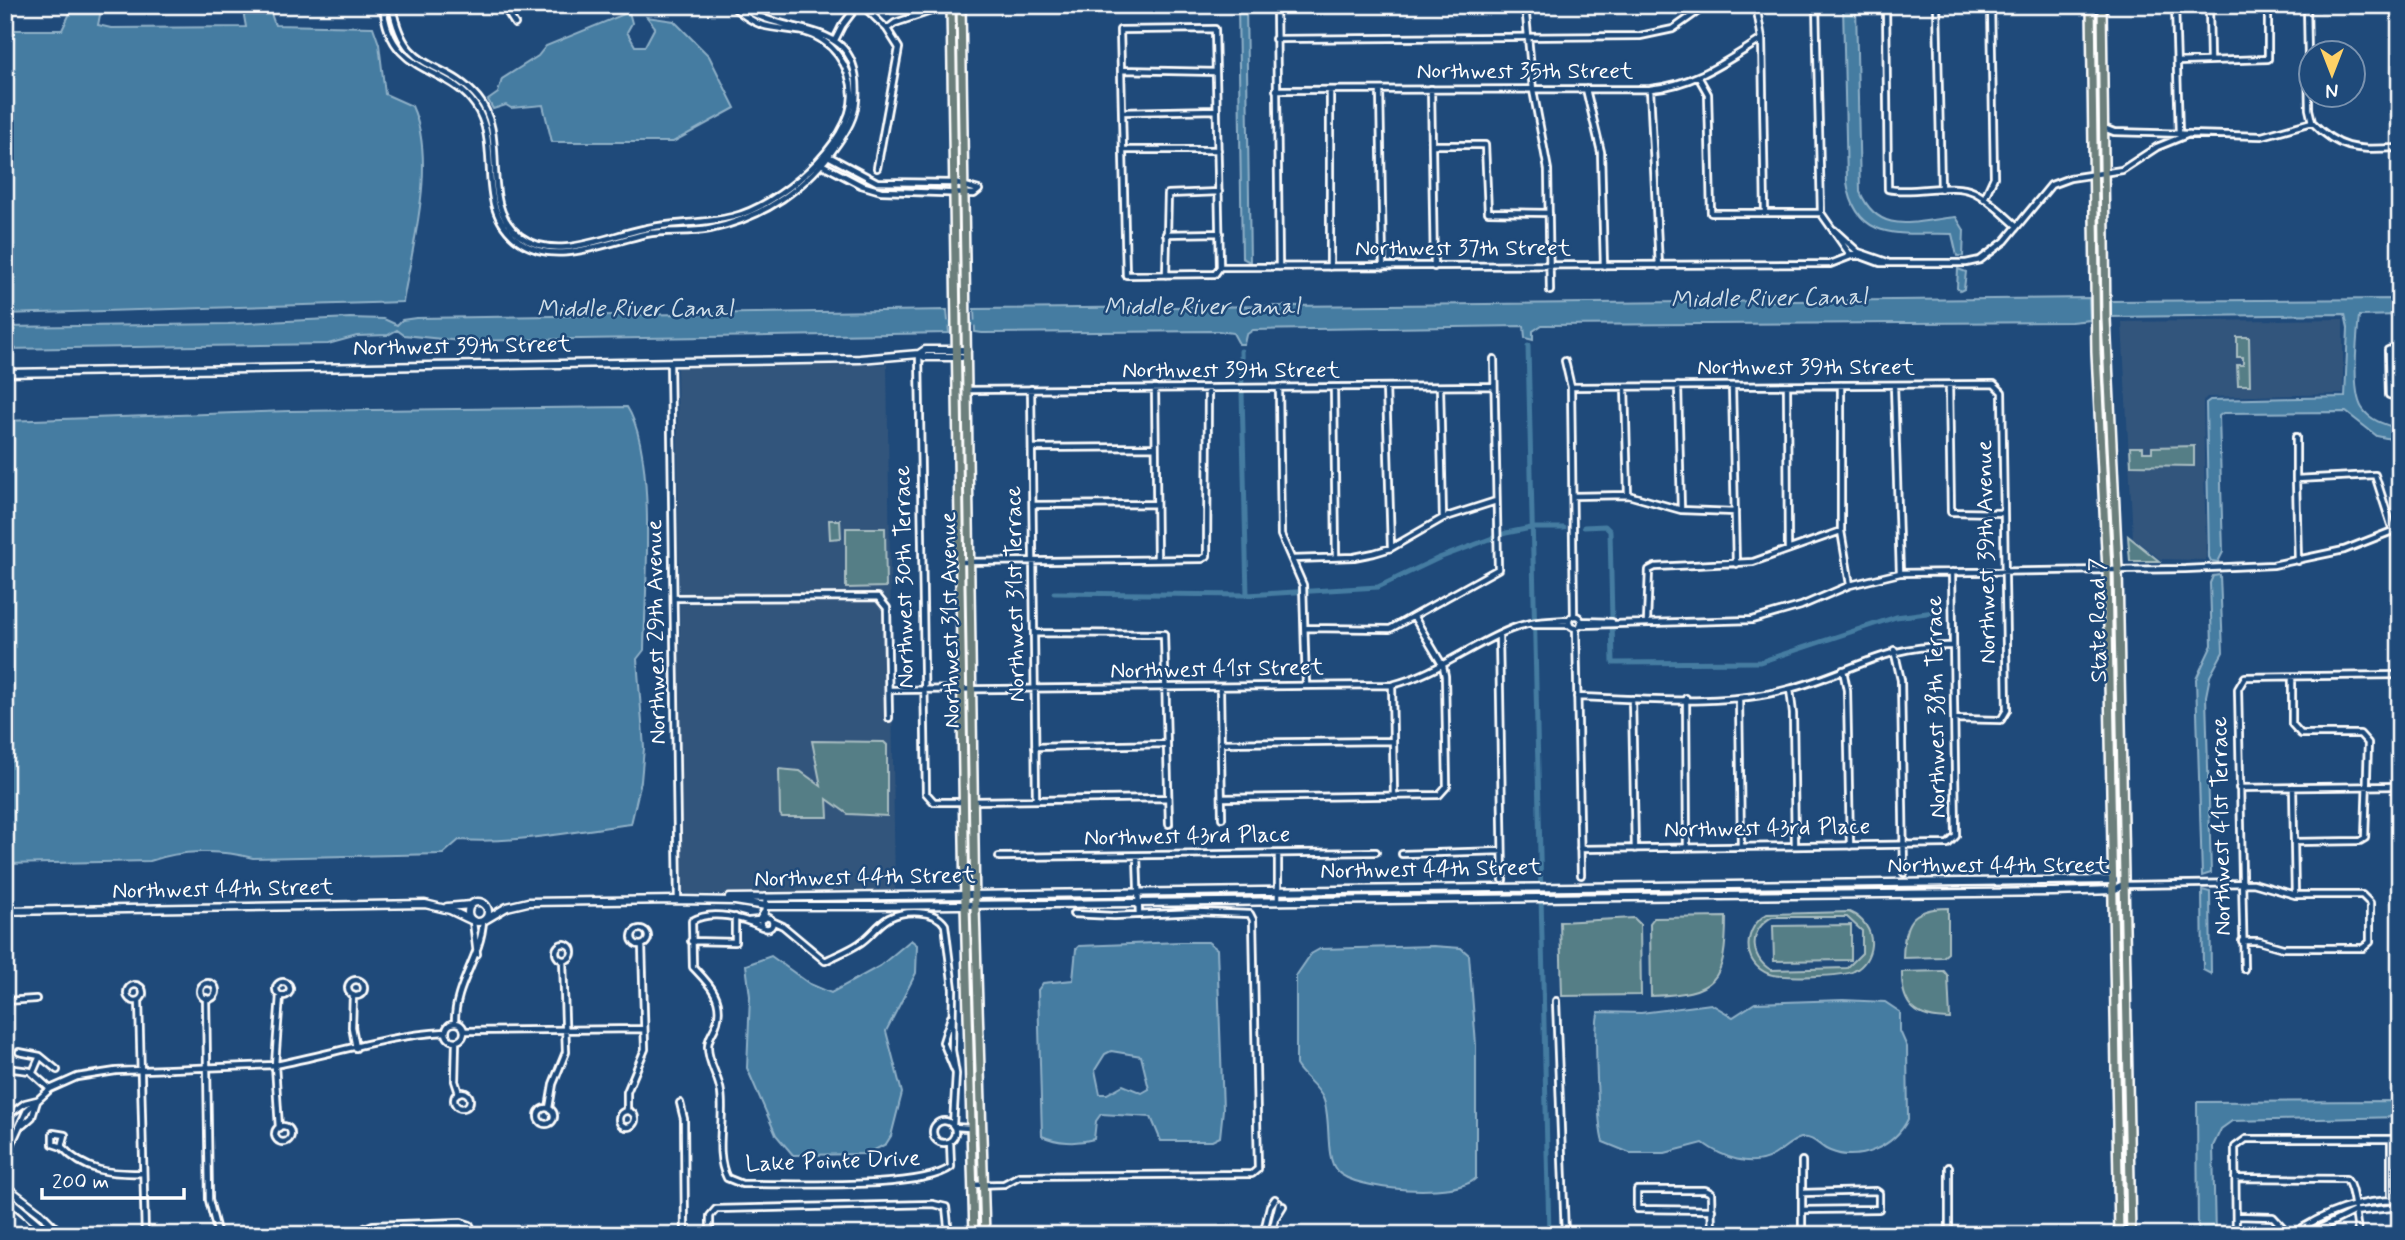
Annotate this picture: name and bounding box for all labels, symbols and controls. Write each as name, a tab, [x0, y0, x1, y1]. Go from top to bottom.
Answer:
north arrow	[2296, 38, 2366, 108]
street label: Northwest 35th Street	[1417, 57, 1634, 87]
text: N	[2326, 77, 2338, 102]
street label: Northwest 37th Street	[1355, 234, 1572, 264]
water label: Middle River Canal	[1670, 282, 1870, 316]
water label: Middle River Canal	[1104, 292, 1302, 323]
water label: Middle River Canal	[537, 294, 735, 325]
street label: Northwest 39th Street	[353, 330, 572, 364]
street label: Northwest 39th Street	[1697, 353, 1916, 383]
street label: Northwest 39th Street	[1122, 356, 1341, 386]
street label: Northwest 39th Avenue	[1970, 440, 2004, 664]
street label: Northwest 30th Terrace	[888, 465, 922, 689]
street label: Northwest 31st Terrace	[999, 485, 1033, 703]
street label: Northwest 31st Avenue	[934, 511, 968, 729]
street label: Northwest 29th Avenue	[640, 519, 674, 745]
street label: State Road 7	[2083, 557, 2115, 683]
street label: Northwest 38th Terrace	[1920, 595, 1954, 819]
street label: Northwest 41st Street	[1110, 653, 1325, 687]
street label: Northwest 41st Terrace	[2205, 716, 2239, 936]
street label: Northwest 43rd Place	[1664, 812, 1870, 846]
street label: Northwest 43rd Place	[1084, 820, 1290, 854]
street label: Northwest 44th Street	[1887, 851, 2109, 881]
street label: Northwest 44th Street	[1320, 853, 1542, 887]
street label: Northwest 44th Street	[754, 861, 976, 895]
street label: Northwest 44th Street	[112, 873, 334, 907]
street label: Lake Pointe Drive	[745, 1144, 921, 1180]
scale bar	[42, 1156, 184, 1200]
text: 200 m	[52, 1168, 109, 1196]

